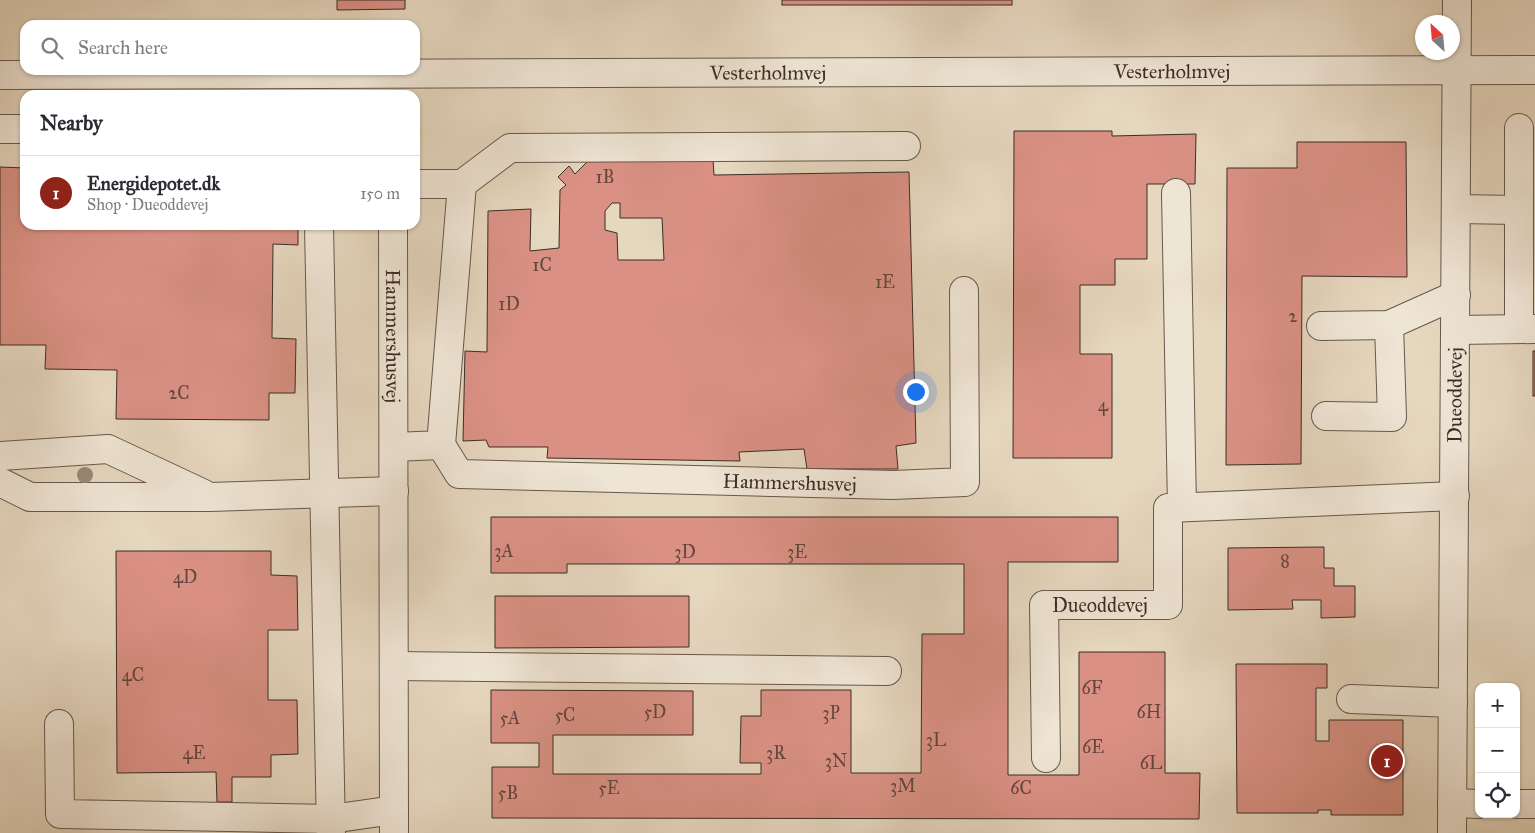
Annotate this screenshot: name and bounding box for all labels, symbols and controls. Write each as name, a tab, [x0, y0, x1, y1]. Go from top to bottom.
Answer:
north arrow	[1415, 15, 1460, 60]
search box	[20, 20, 420, 75]
icon: search	[38, 34, 66, 62]
text: Search here	[78, 36, 168, 59]
street label: Vesterholmvej	[1113, 59, 1230, 83]
street label: Vesterholmvej	[709, 60, 826, 85]
text: Nearby	[40, 110, 103, 136]
house number: 1B	[595, 166, 615, 188]
text: Energidepotet.dk	[87, 172, 220, 195]
text: 1	[53, 184, 59, 203]
text: 150 m	[360, 184, 400, 203]
text: Shop · Dueoddevej	[87, 195, 208, 214]
house number: 1C	[532, 254, 552, 276]
street label: Hammershusvej	[381, 269, 405, 403]
house number: 1E	[875, 271, 895, 293]
house number: 1D	[498, 293, 520, 315]
house number: 2	[1289, 305, 1298, 327]
street label: Dueoddevej	[1442, 347, 1467, 443]
your location	[903, 379, 929, 405]
house number: 2C	[168, 382, 190, 404]
house number: 4	[1098, 394, 1109, 416]
street label: Hammershusvej	[722, 469, 857, 496]
house number: 3A	[494, 540, 514, 562]
house number: 3D	[674, 541, 696, 563]
house number: 3E	[787, 541, 807, 563]
house number: 8	[1280, 550, 1290, 572]
house number: 4D	[173, 566, 197, 588]
street label: Dueoddevej	[1052, 593, 1148, 617]
house number: 4C	[122, 664, 144, 686]
house number: 6F	[1082, 677, 1103, 699]
map controls	[1475, 683, 1520, 818]
button: +	[1475, 683, 1520, 728]
house number: 5D	[644, 701, 666, 723]
house number: 6H	[1137, 701, 1161, 723]
house number: 3P	[822, 702, 840, 724]
house number: 5C	[555, 704, 575, 726]
house number: 5A	[500, 707, 520, 729]
button: −	[1475, 728, 1520, 773]
house number: 3L	[926, 729, 947, 751]
house number: 6E	[1082, 736, 1104, 758]
house number: 4E	[183, 742, 206, 764]
house number: 3R	[766, 742, 787, 764]
pin: 1	[1371, 742, 1403, 780]
house number: 3N	[825, 750, 847, 772]
house number: 6L	[1140, 752, 1163, 774]
button: locate	[1475, 773, 1520, 818]
house number: 3M	[890, 775, 916, 797]
house number: 5E	[598, 777, 620, 799]
house number: 6C	[1010, 777, 1032, 799]
house number: 5B	[498, 782, 518, 804]

